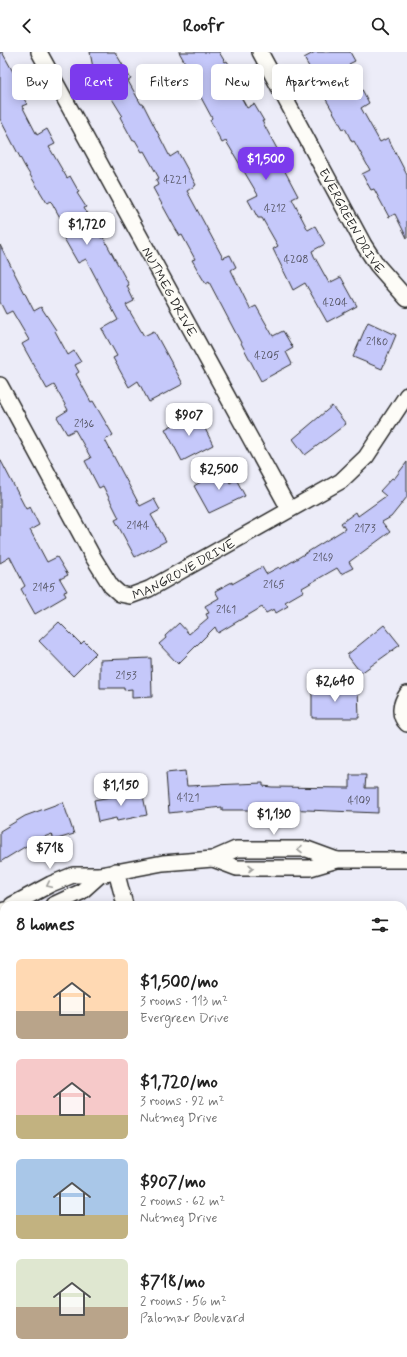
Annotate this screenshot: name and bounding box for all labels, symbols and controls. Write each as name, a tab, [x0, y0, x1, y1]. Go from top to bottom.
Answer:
text: Roofr	[183, 14, 224, 38]
icon: back	[16, 15, 38, 37]
icon: search	[369, 15, 391, 37]
chip: Buy	[12, 64, 62, 100]
chip: Rent	[70, 64, 128, 100]
chip: Filters	[136, 64, 203, 100]
chip: New	[211, 64, 264, 100]
chip: Apartment	[272, 64, 363, 100]
pin: $1,500	[233, 147, 299, 181]
text: $1,500	[247, 151, 285, 168]
street label: EVERGREEN DRIVE	[314, 166, 388, 278]
house number: 4221	[163, 173, 187, 187]
house number: 4212	[264, 202, 287, 216]
pin: $1,720	[54, 212, 120, 246]
text: $1,720	[68, 216, 106, 233]
street label: NUTMEG DRIVE	[137, 244, 200, 340]
house number: 4208	[283, 253, 309, 267]
house number: 4204	[322, 296, 348, 310]
house number: 2180	[366, 335, 388, 349]
house number: 4205	[254, 349, 280, 363]
pin: $907	[165, 403, 213, 437]
text: $907	[175, 407, 203, 424]
house number: 2136	[74, 417, 94, 431]
pin: $2,500	[186, 457, 252, 491]
text: $2,500	[200, 461, 238, 478]
house number: 2144	[126, 519, 150, 533]
house number: 2173	[354, 522, 376, 536]
street label: MANGROVE DRIVE	[130, 535, 239, 604]
house number: 2169	[313, 551, 333, 565]
house number: 2165	[263, 578, 285, 592]
house number: 2145	[32, 581, 56, 595]
house number: 2161	[216, 603, 236, 617]
house number: 2153	[115, 669, 137, 683]
pin: $2,640	[302, 669, 368, 703]
text: $2,640	[316, 673, 354, 690]
pin: $1,150	[88, 773, 154, 807]
text: $1,150	[103, 777, 139, 794]
house number: 4121	[177, 791, 199, 805]
house number: 4109	[347, 794, 371, 808]
pin: $1,130	[241, 802, 307, 836]
text: $1,130	[257, 806, 291, 823]
pin: $718	[26, 836, 74, 870]
text: $718	[36, 840, 64, 857]
one-way arrow	[297, 845, 303, 853]
one-way arrow	[248, 864, 254, 872]
one-way arrow	[45, 880, 53, 888]
text: 8 homes	[16, 914, 75, 936]
icon: filters	[369, 914, 391, 936]
text: $1,500/mo	[140, 971, 218, 993]
icon: home	[48, 975, 96, 1023]
text: 3 rooms · 113 m²	[140, 993, 228, 1010]
text: Evergreen Drive	[140, 1010, 229, 1027]
text: $1,720/mo	[140, 1071, 218, 1093]
icon: home	[48, 1075, 96, 1123]
text: 3 rooms · 92 m²	[140, 1093, 224, 1110]
text: Nutmeg Drive	[140, 1110, 217, 1127]
text: $907/mo	[140, 1171, 206, 1193]
icon: home	[48, 1175, 96, 1223]
text: 2 rooms · 62 m²	[140, 1193, 225, 1210]
text: Nutmeg Drive	[140, 1210, 217, 1227]
text: $718/mo	[140, 1271, 205, 1293]
icon: home	[48, 1275, 96, 1323]
text: 2 rooms · 56 m²	[140, 1293, 227, 1310]
text: Palomar Boulevard	[140, 1310, 245, 1327]

